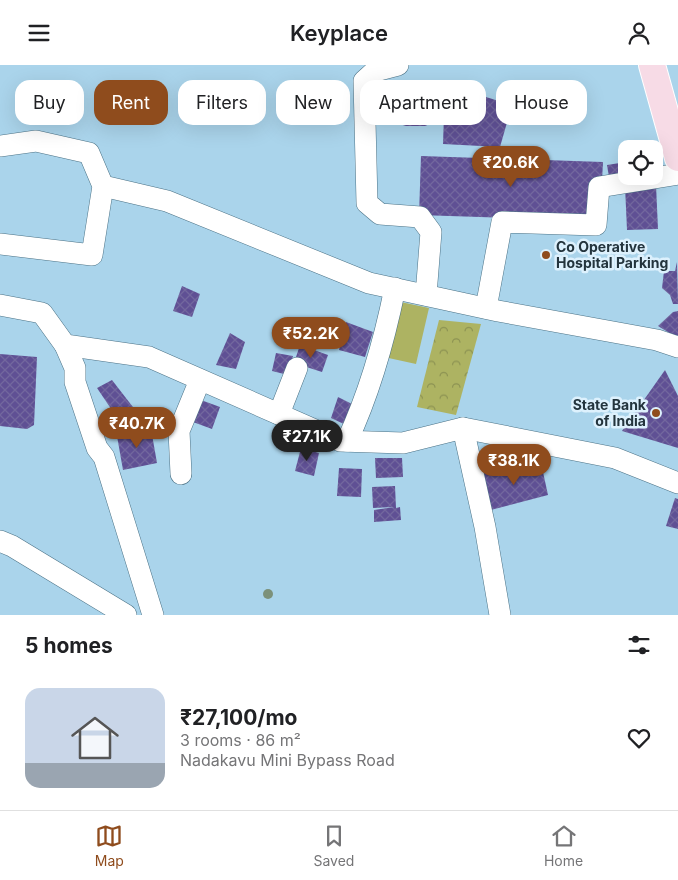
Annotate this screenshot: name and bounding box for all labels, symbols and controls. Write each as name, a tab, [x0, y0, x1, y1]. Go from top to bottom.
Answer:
icon: menu	[25, 19, 53, 47]
icon: person	[625, 19, 653, 47]
text: Keyplace	[290, 20, 388, 46]
chip: Buy	[15, 80, 84, 125]
chip: Rent	[94, 80, 168, 125]
chip: Filters	[178, 80, 266, 125]
chip: New	[276, 80, 350, 125]
chip: Apartment	[360, 80, 486, 125]
chip: House	[496, 80, 587, 125]
map controls	[618, 140, 663, 185]
button: locate	[618, 140, 663, 185]
pin: ₹20.6K	[470, 145, 552, 188]
text: ₹20.6K	[483, 152, 539, 172]
place label: Co Operative Hospital Parking	[556, 238, 668, 271]
marker: Co Operative Hospital Parking	[540, 249, 552, 261]
pin: ₹52.2K	[270, 317, 352, 359]
text: ₹52.2K	[283, 323, 339, 343]
place label: State Bank of India	[573, 396, 647, 429]
pin: ₹40.7K	[96, 407, 178, 449]
marker: State Bank of India	[650, 407, 662, 419]
text: ₹40.7K	[109, 413, 165, 433]
pin: ₹27.1K	[266, 419, 348, 462]
text: ₹27.1K	[283, 426, 331, 446]
pin: ₹38.1K	[473, 443, 555, 486]
text: ₹38.1K	[488, 450, 540, 470]
icon: filters	[625, 631, 653, 659]
text: 5 homes	[25, 633, 113, 658]
text: ₹27,100/mo	[180, 705, 298, 730]
icon: home	[65, 708, 125, 768]
icon: heart	[625, 724, 653, 752]
text: 3 rooms · 86 m²	[180, 730, 301, 750]
text: Nadakavu Mini Bypass Road	[180, 750, 395, 770]
tab: Map	[95, 822, 124, 869]
tab: Saved	[313, 822, 354, 869]
tab: Home	[544, 822, 583, 869]

